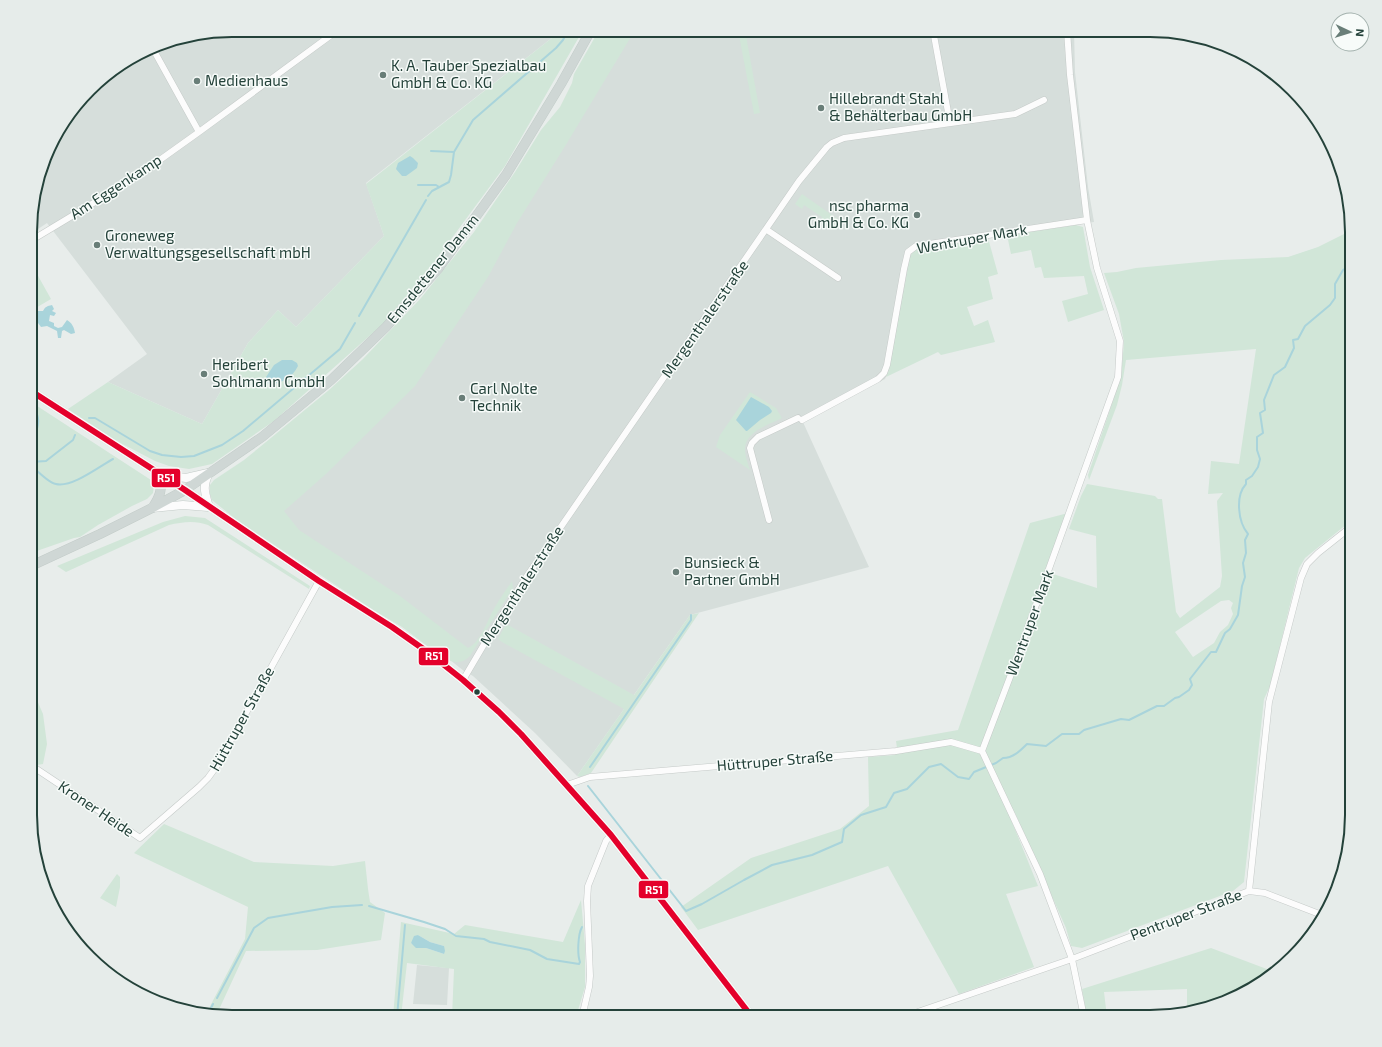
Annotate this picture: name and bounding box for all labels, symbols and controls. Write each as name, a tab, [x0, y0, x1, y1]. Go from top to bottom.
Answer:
north arrow	[1330, 12, 1370, 52]
text: N	[1354, 28, 1367, 37]
place label: K. A. Tauber Spezialbau GmbH & Co. KG	[391, 56, 546, 91]
marker: K. A. Tauber Spezialbau GmbH & Co. KG	[378, 70, 388, 80]
place label: Medienhaus	[205, 71, 288, 89]
marker: Medienhaus	[192, 76, 202, 86]
place label: Hillebrandt Stahl & Behälterbau GmbH	[829, 89, 972, 124]
marker: Hillebrandt Stahl & Behälterbau GmbH	[816, 103, 826, 113]
street label: Am Eggenkamp	[66, 150, 165, 222]
place label: nsc pharma GmbH & Co. KG	[808, 196, 909, 231]
street label: Emsdettener Damm	[383, 210, 482, 327]
marker: nsc pharma GmbH & Co. KG	[912, 210, 922, 220]
street label: Wentruper Mark	[915, 219, 1029, 257]
place label: Groneweg Verwaltungsgesellschaft mbH	[105, 226, 311, 261]
marker: Groneweg Verwaltungsgesellschaft mbH	[92, 240, 102, 250]
street label: Mergenthalerstraße	[657, 256, 751, 381]
place label: Heribert Sohlmann GmbH	[212, 355, 325, 390]
marker: Heribert Sohlmann GmbH	[199, 369, 209, 379]
place label: Carl Nolte Technik	[470, 379, 537, 414]
marker: Carl Nolte Technik	[457, 393, 467, 403]
line badge: R51	[151, 468, 181, 488]
text: R51	[157, 471, 175, 484]
street label: Mergenthalerstraße	[476, 522, 567, 649]
place label: Bunsieck & Partner GmbH	[684, 553, 780, 588]
marker: Bunsieck & Partner GmbH	[671, 567, 681, 577]
street label: Wentruper Mark	[1001, 567, 1057, 678]
line badge: R51	[418, 647, 449, 666]
text: R51	[425, 649, 443, 662]
street label: Hüttruper Straße	[205, 663, 277, 774]
unlabelled marker	[472, 687, 482, 697]
street label: Hüttruper Straße	[716, 746, 834, 774]
street label: Kroner Heide	[55, 776, 138, 840]
line badge: R51	[638, 880, 669, 899]
text: R51	[645, 883, 663, 896]
street label: Pentruper Straße	[1127, 885, 1244, 944]

